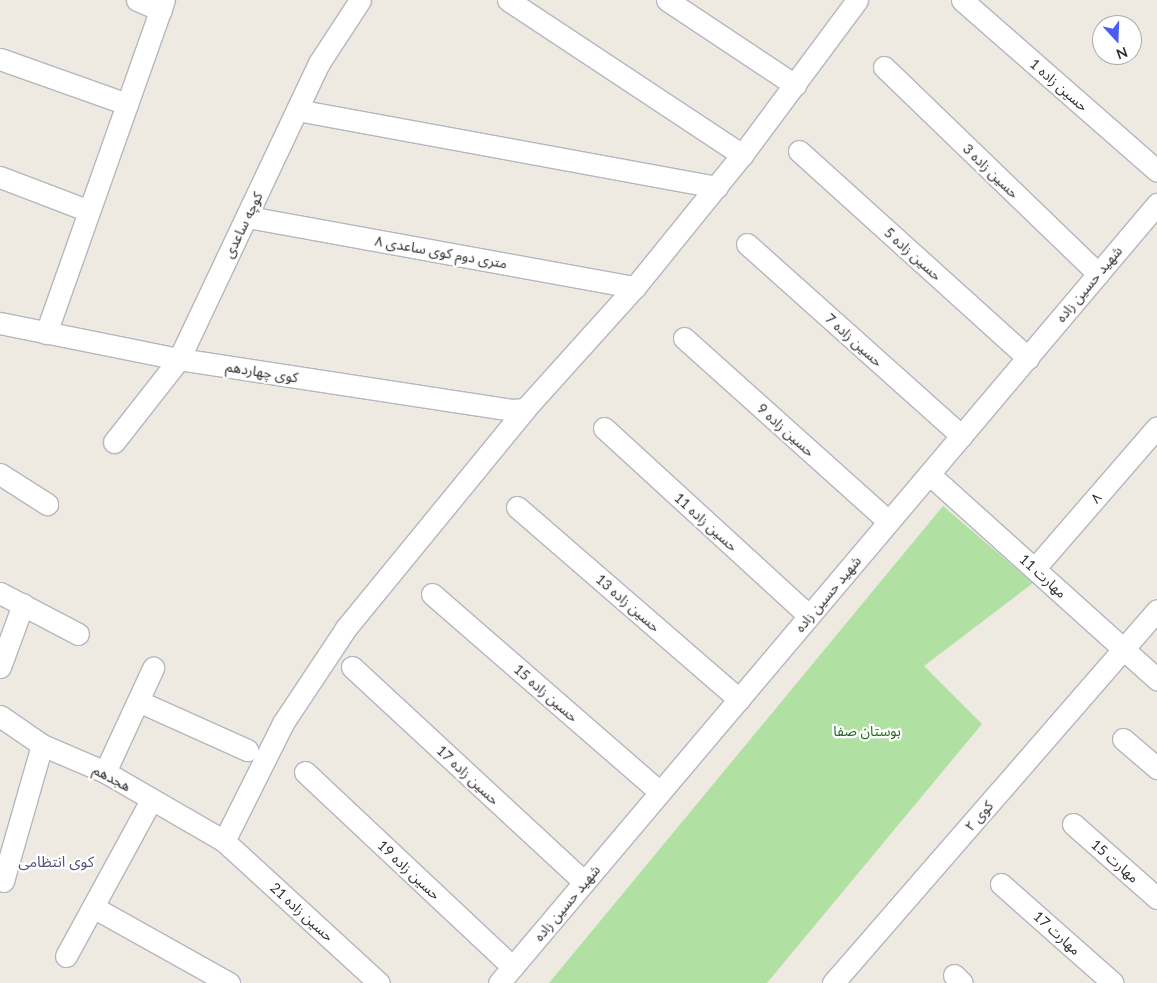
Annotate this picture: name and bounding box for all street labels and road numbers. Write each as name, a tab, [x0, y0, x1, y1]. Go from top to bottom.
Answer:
street label: حسین زاده 1	[1027, 55, 1091, 115]
street label: حسین زاده 3	[960, 140, 1022, 202]
street label: کوچه ساعدی	[220, 189, 266, 261]
street label: حسین زاده 5	[881, 224, 945, 284]
street label: ۸ متری دوم کوی ساعدی	[374, 232, 508, 272]
street label: شهید حسین زاده	[1052, 243, 1126, 325]
street label: حسین زاده 7	[822, 310, 886, 370]
street label: کوی چهاردهم	[224, 358, 300, 386]
street label: حسین زاده 9	[754, 400, 818, 460]
street label: حسین زاده 11	[671, 489, 741, 555]
street label: ۸	[1087, 489, 1105, 507]
street label: مهارت 11	[1016, 551, 1070, 601]
street label: شهید حسین زاده	[791, 553, 865, 635]
street label: حسین زاده 13	[593, 571, 663, 635]
street label: حسین زاده 15	[511, 661, 581, 725]
street label: حسین زاده 17	[433, 742, 503, 808]
street label: هجدهم	[90, 761, 134, 795]
street label: کوی ۲	[961, 797, 997, 835]
street label: مهارت 15	[1088, 836, 1142, 886]
street label: حسین زاده 19	[374, 837, 444, 903]
street label: شهید حسین زاده	[530, 862, 604, 944]
street label: حسین زاده 21	[267, 879, 337, 945]
street label: مهارت 17	[1030, 908, 1084, 958]

